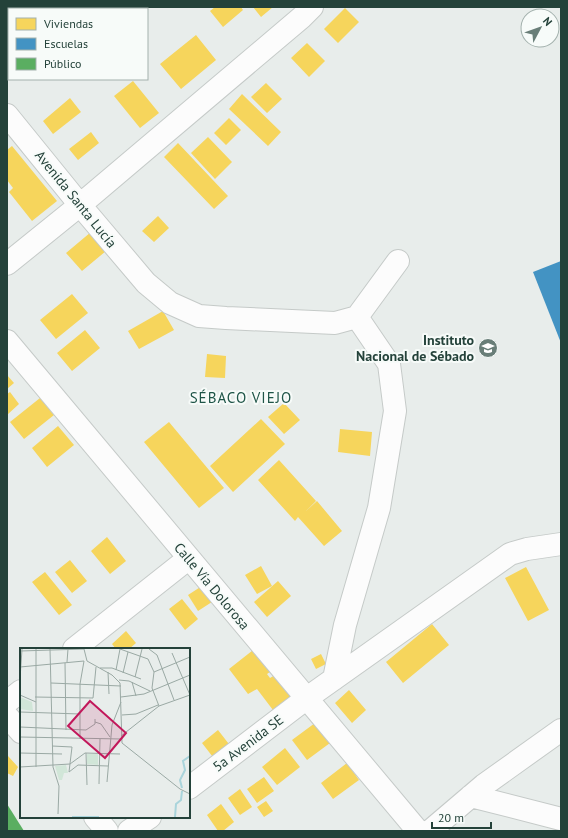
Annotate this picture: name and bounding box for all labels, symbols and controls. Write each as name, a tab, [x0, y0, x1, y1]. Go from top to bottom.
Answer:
legend	[8, 8, 148, 80]
north arrow	[520, 8, 560, 48]
text: N	[540, 14, 555, 29]
text: Viviendas	[43, 16, 93, 31]
text: Escuelas	[44, 36, 88, 51]
text: Público	[44, 56, 82, 71]
street label: Avenida Santa Lucía	[31, 147, 121, 251]
place label: Instituto Nacional de Sébado	[356, 331, 474, 365]
school or university icon: Instituto Nacional de Sébado	[477, 337, 499, 359]
district label: SÉBACO VIEJO	[190, 388, 292, 407]
street label: Calle Vía Dolorosa	[170, 539, 254, 633]
inset map	[20, 648, 190, 818]
street label: 5a Avenida SE	[209, 711, 287, 775]
scale bar	[432, 804, 491, 830]
text: 20 m	[438, 810, 464, 825]

